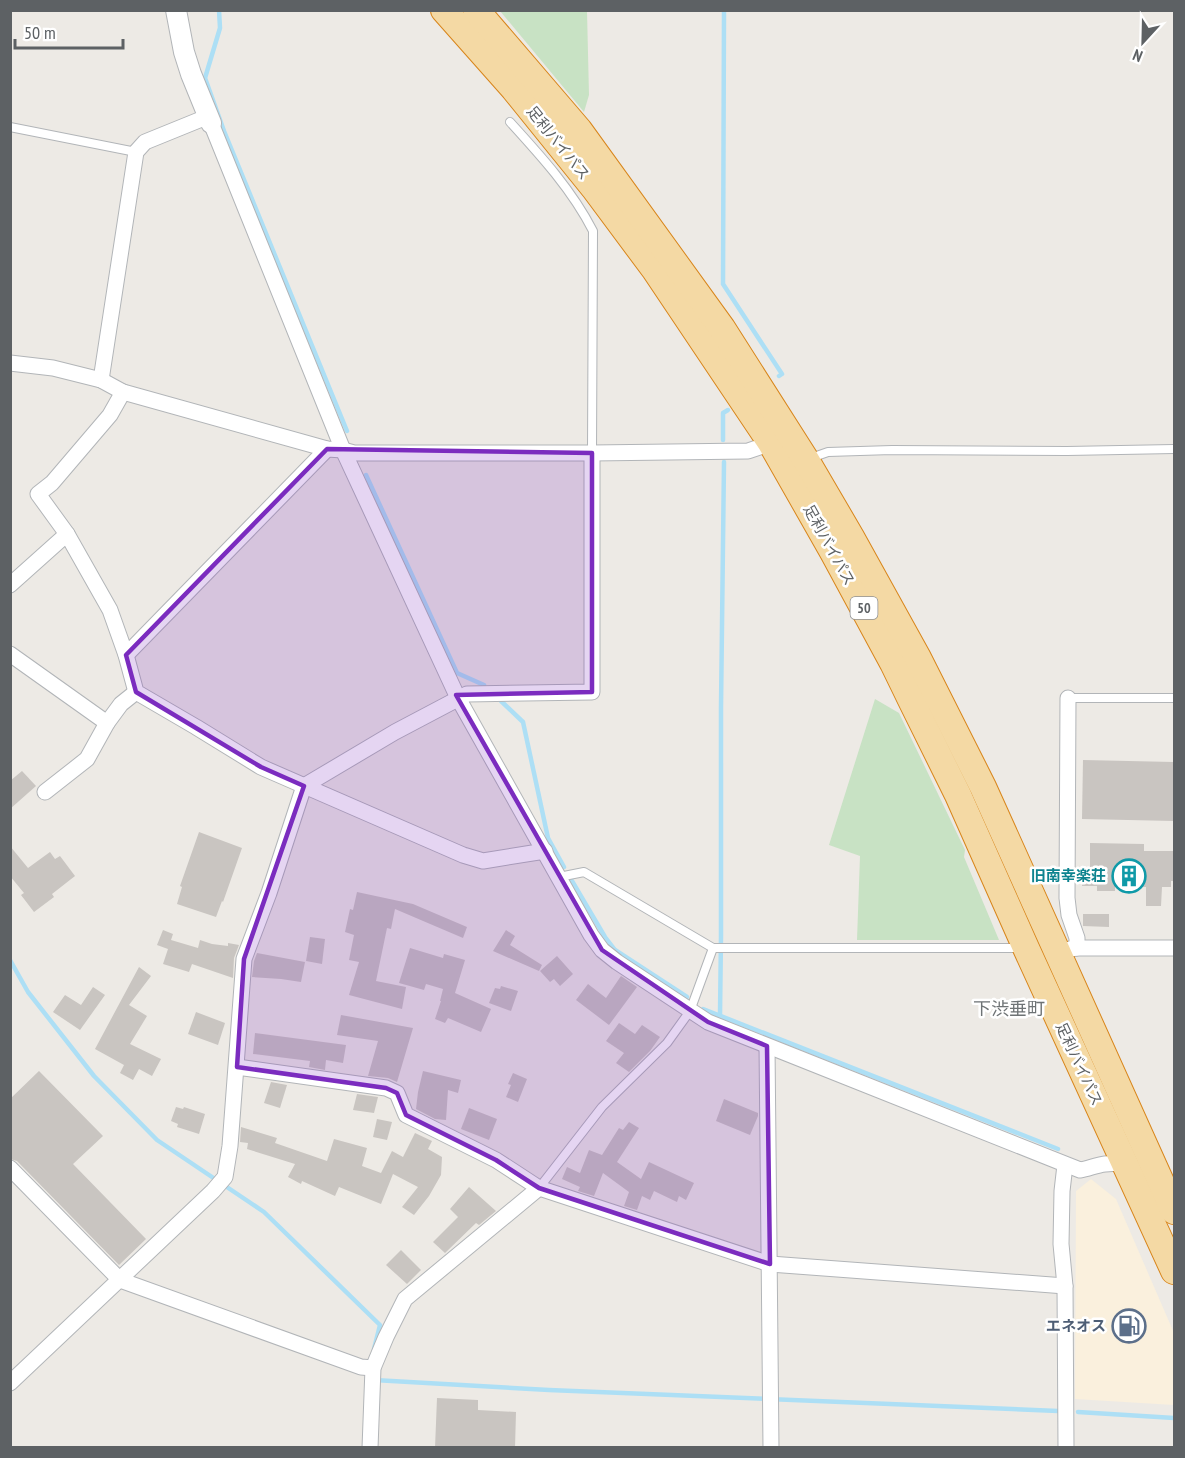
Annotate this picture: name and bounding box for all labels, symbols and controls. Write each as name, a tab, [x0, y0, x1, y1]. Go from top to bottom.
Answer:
scale bar	[15, 12, 123, 50]
north arrow	[1113, 12, 1173, 72]
text: 50 m	[24, 21, 56, 44]
text: N	[1130, 45, 1145, 67]
street label: 足利バイパス	[523, 102, 594, 184]
street label: 足利バイパス	[799, 501, 859, 589]
road number: 50	[850, 597, 878, 619]
building icon: 旧南幸楽荘	[1111, 858, 1147, 894]
place label: 旧南幸楽荘	[1031, 866, 1106, 885]
district label: 下渋垂町	[973, 997, 1045, 1020]
street label: 足利バイパス	[1052, 1019, 1107, 1108]
fuel station icon: エネオス	[1111, 1308, 1147, 1344]
place label: エネオス	[1046, 1316, 1106, 1335]

